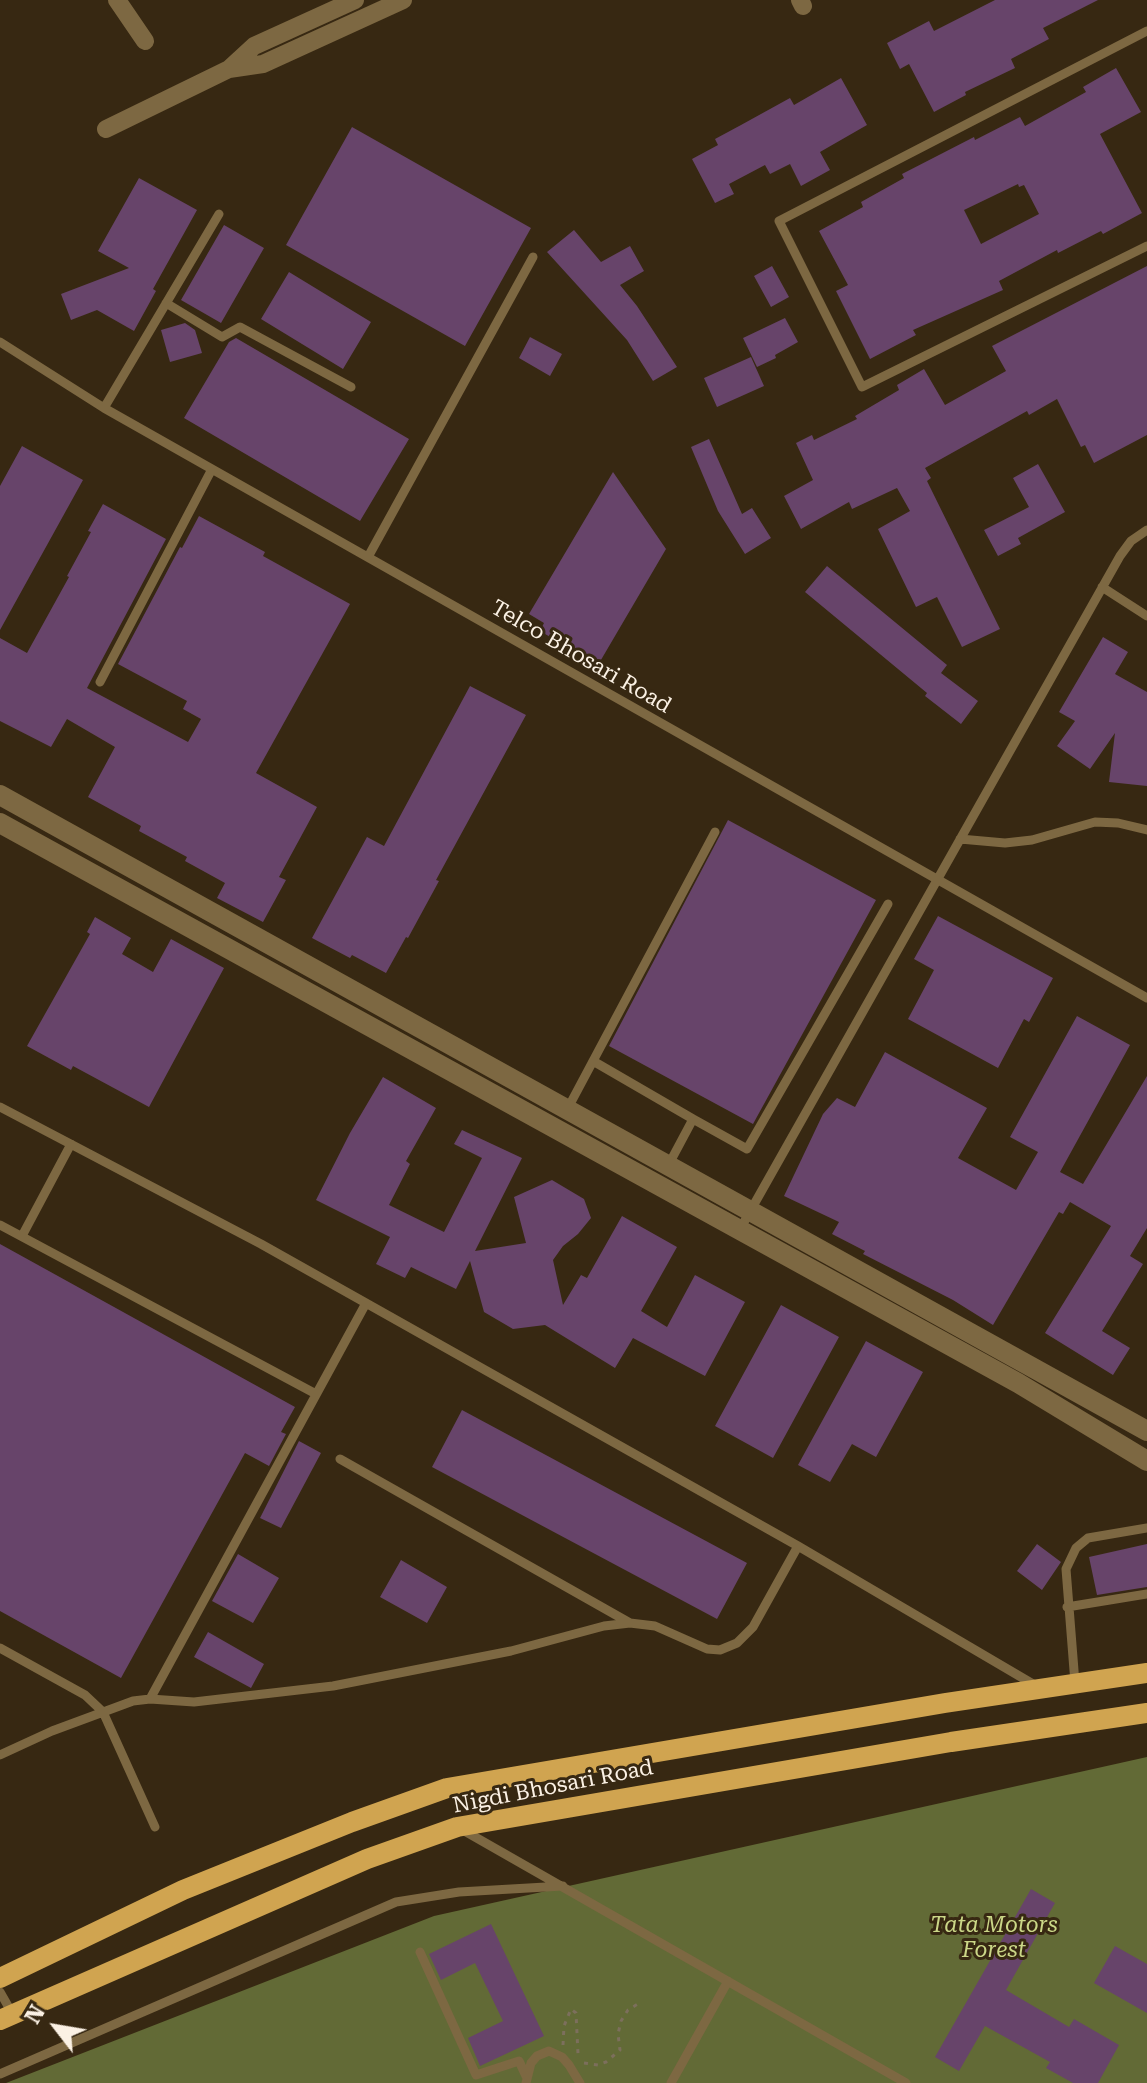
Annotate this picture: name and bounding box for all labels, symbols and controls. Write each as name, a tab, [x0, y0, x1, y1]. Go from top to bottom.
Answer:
street label: Telco Bhosari Road	[486, 595, 676, 719]
street label: Nigdi Bhosari Road	[451, 1755, 655, 1819]
park label: Tata Motors Forest	[930, 1913, 1058, 1964]
north arrow	[16, 1987, 96, 2067]
text: N	[20, 2001, 50, 2028]

